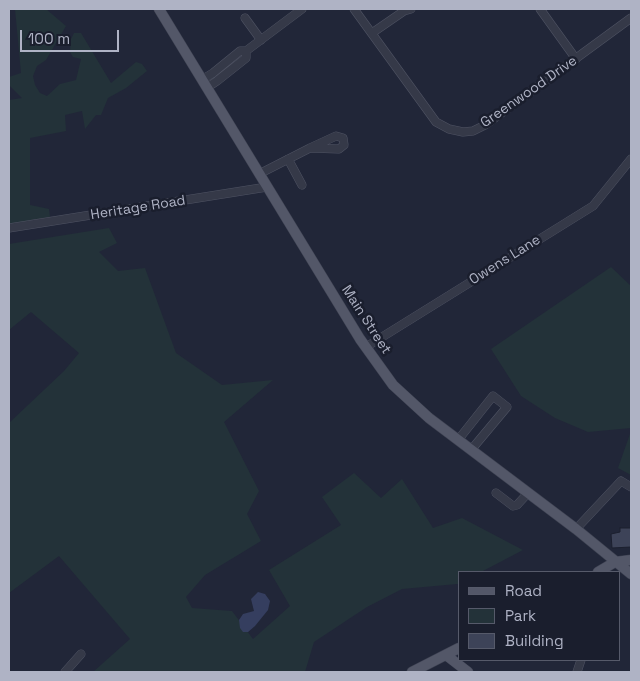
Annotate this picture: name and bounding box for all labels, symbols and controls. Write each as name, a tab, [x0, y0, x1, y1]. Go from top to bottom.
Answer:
scale bar	[22, 20, 121, 52]
text: 100 m	[28, 29, 70, 48]
street label: Greenwood Drive	[478, 52, 580, 132]
street label: Heritage Road	[89, 192, 187, 224]
street label: Owens Lane	[466, 231, 544, 289]
street label: Main Street	[338, 282, 394, 358]
legend	[458, 571, 620, 661]
text: Road	[505, 581, 542, 600]
text: Park	[505, 606, 536, 625]
text: Building	[505, 631, 564, 650]

